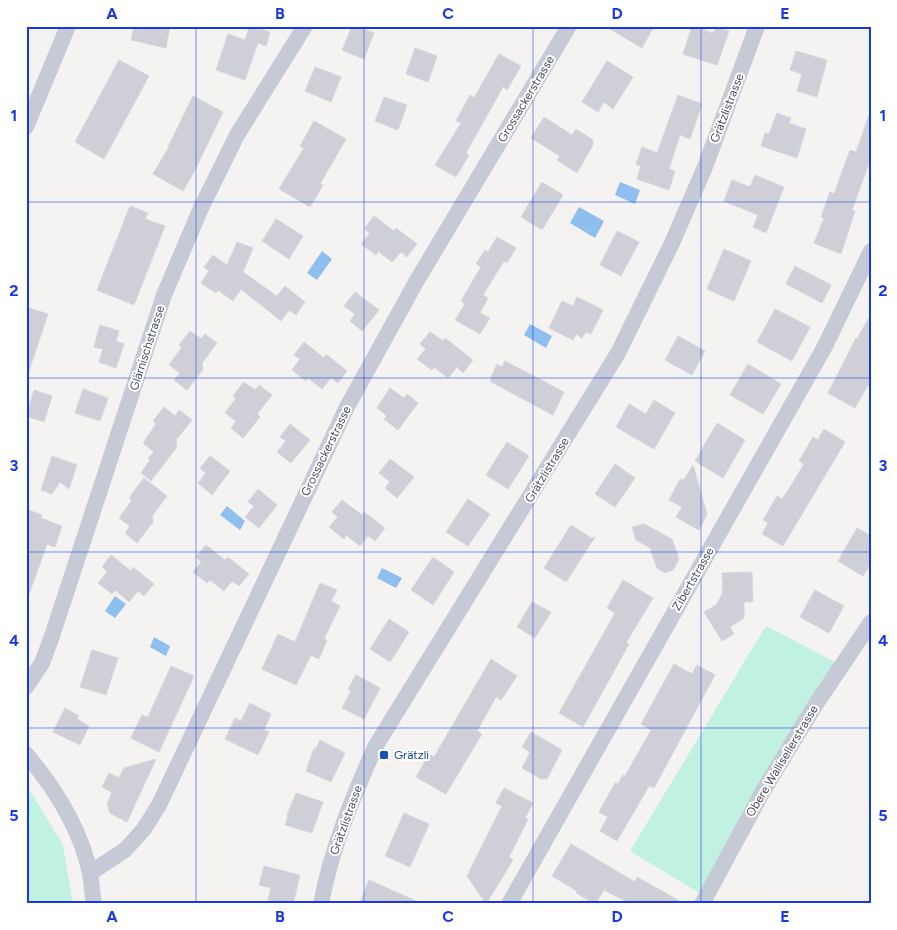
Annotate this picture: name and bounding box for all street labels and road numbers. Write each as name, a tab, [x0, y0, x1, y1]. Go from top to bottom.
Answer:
street label: Grossackerstrasse	[495, 53, 558, 145]
street label: Grätzlistrasse	[707, 71, 747, 145]
street label: Glärnischstrasse	[127, 303, 167, 392]
street label: Grossackerstrasse	[298, 403, 354, 498]
street label: Grätzlistrasse	[522, 435, 572, 505]
street label: Zibertstrasse	[669, 545, 717, 613]
street label: Obere Wallisellerstrasse	[743, 702, 821, 819]
street label: Grätzlistrasse	[327, 783, 365, 857]

